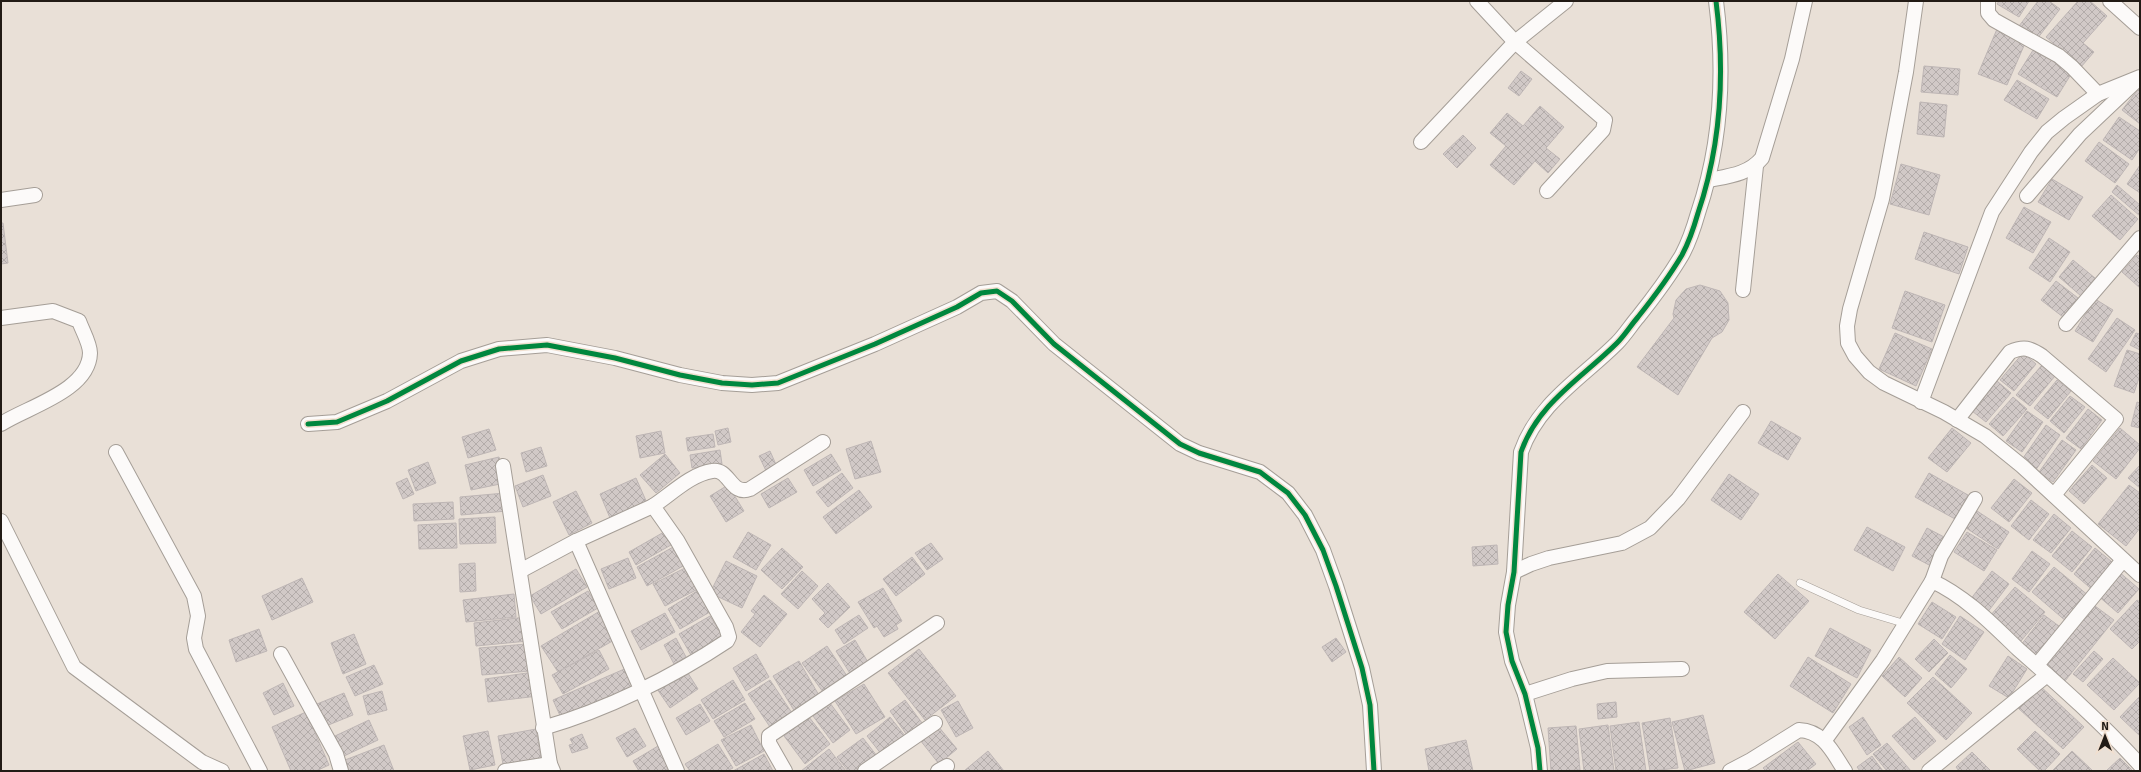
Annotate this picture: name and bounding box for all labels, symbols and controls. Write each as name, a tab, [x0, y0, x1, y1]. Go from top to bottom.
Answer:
north arrow	[2085, 716, 2125, 756]
text: N	[2101, 720, 2109, 733]

